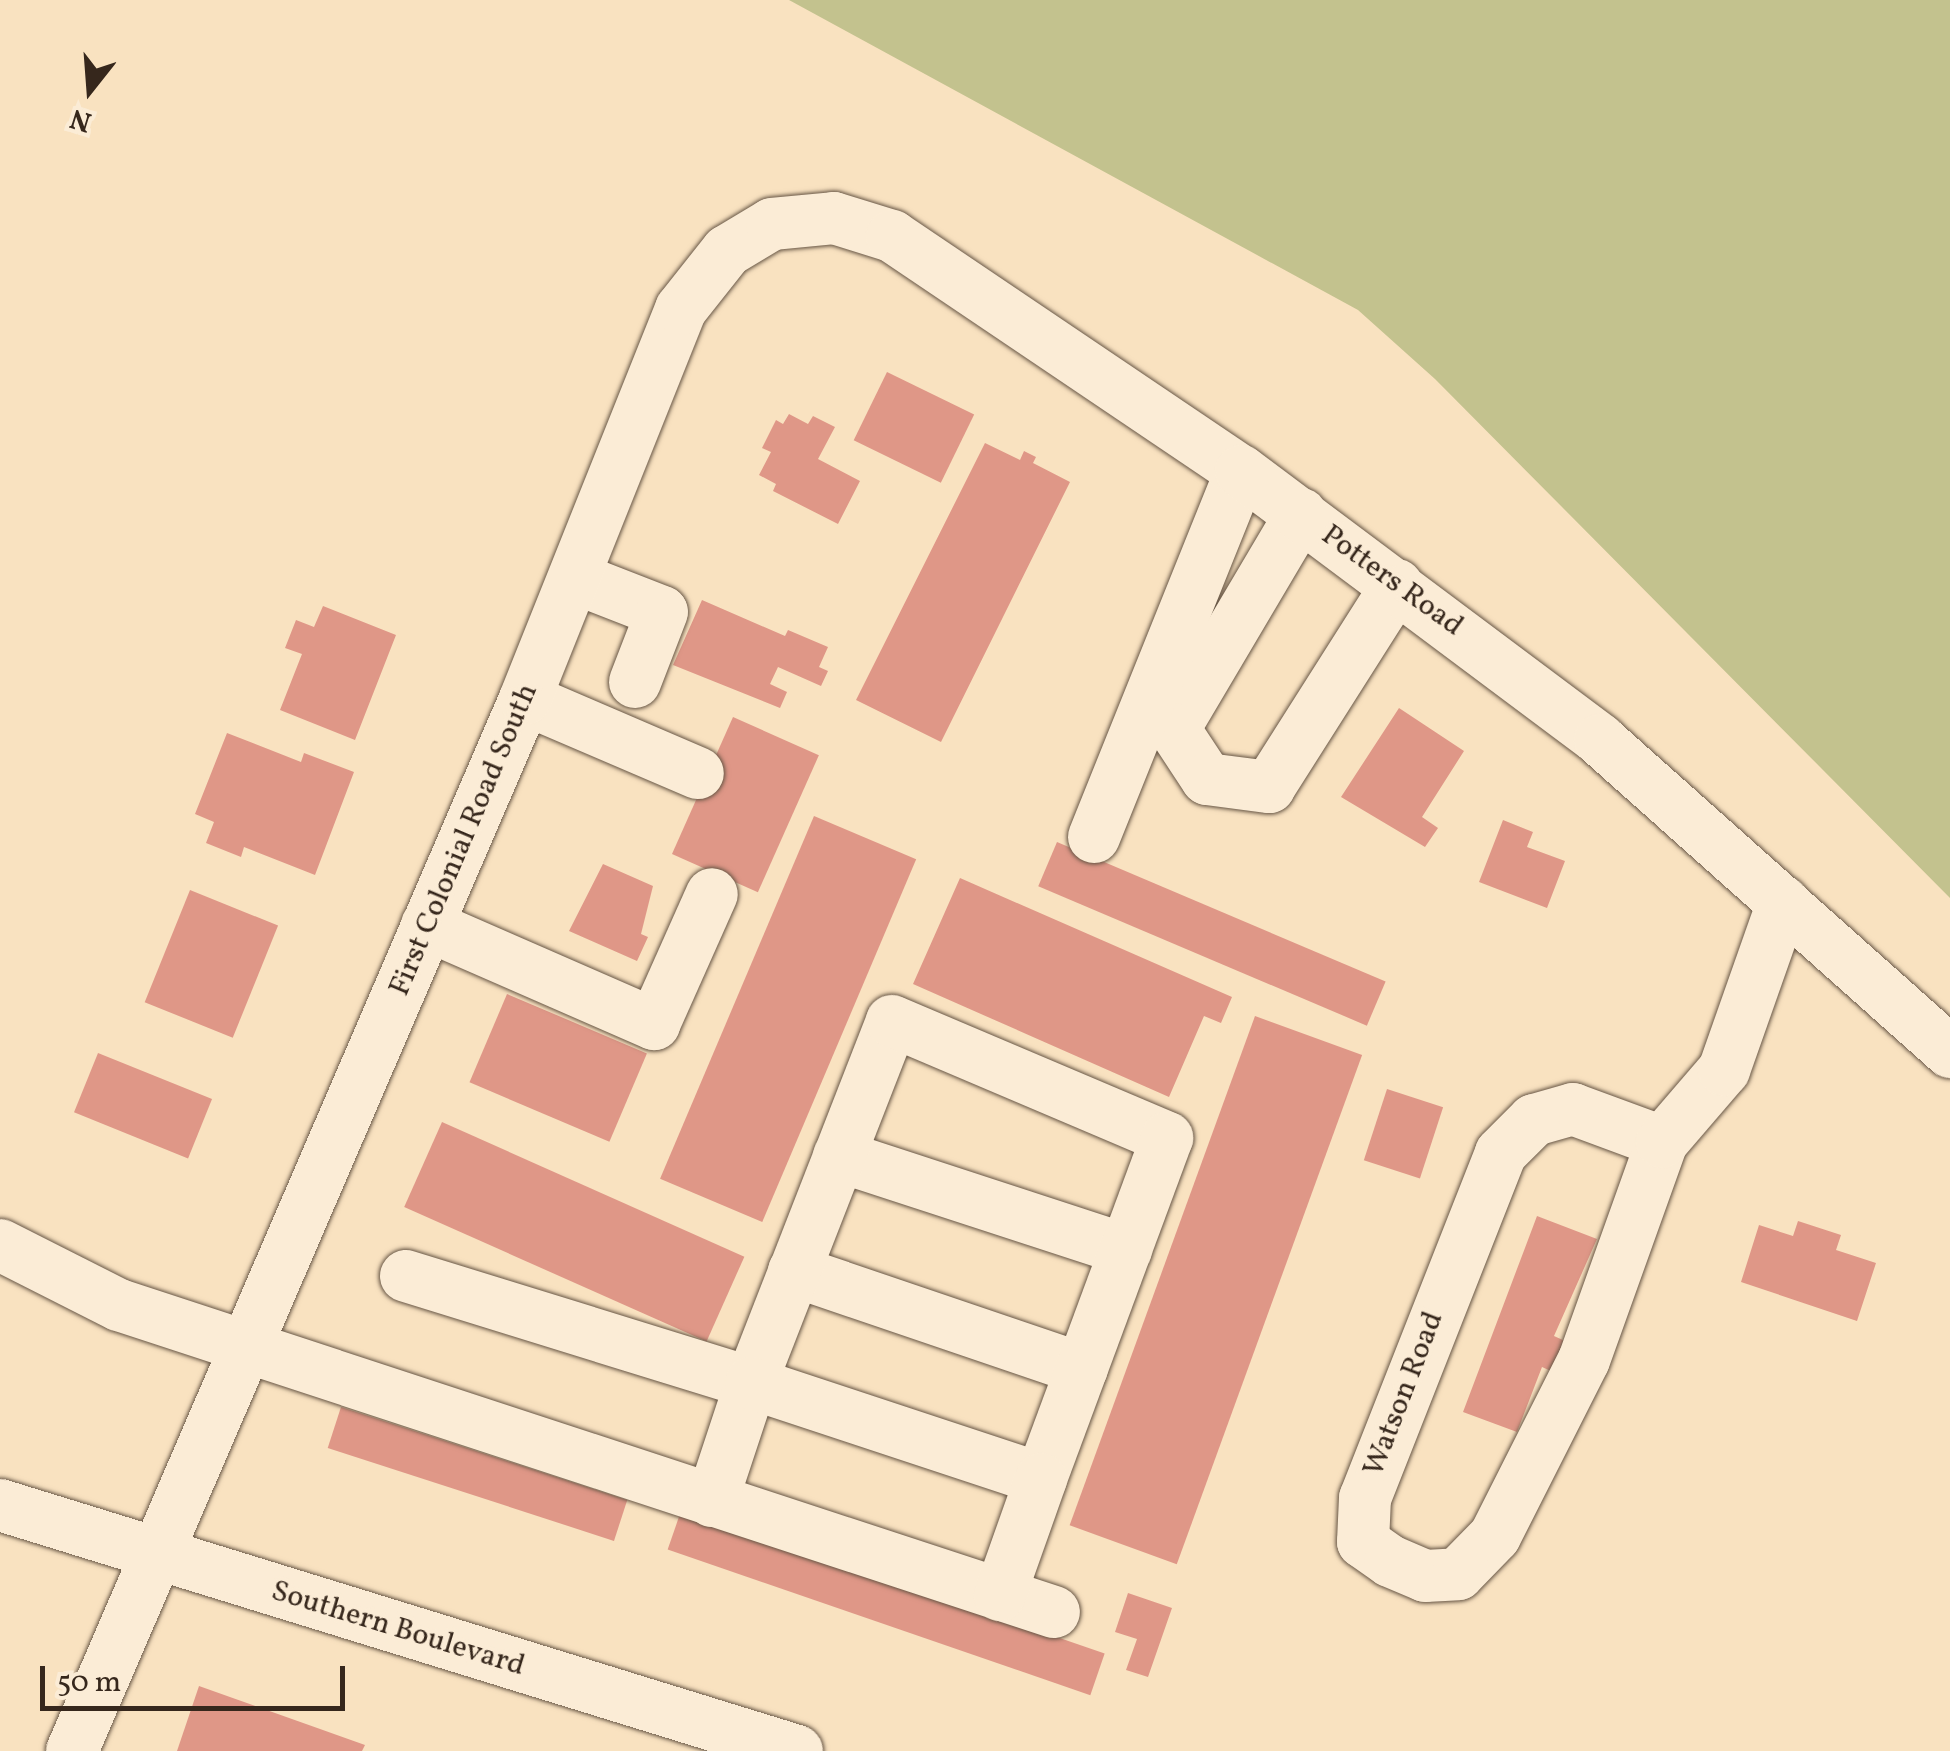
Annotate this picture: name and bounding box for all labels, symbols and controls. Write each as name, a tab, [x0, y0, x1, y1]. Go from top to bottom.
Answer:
north arrow	[40, 40, 140, 140]
text: N	[66, 98, 97, 141]
street label: Potters Road	[1314, 517, 1470, 645]
street label: First Colonial Road South	[382, 679, 546, 1001]
street label: Watson Road	[1356, 1307, 1452, 1481]
street label: Southern Boulevard	[267, 1573, 529, 1685]
scale bar	[45, 1646, 350, 1708]
text: 50 m	[57, 1662, 121, 1704]

